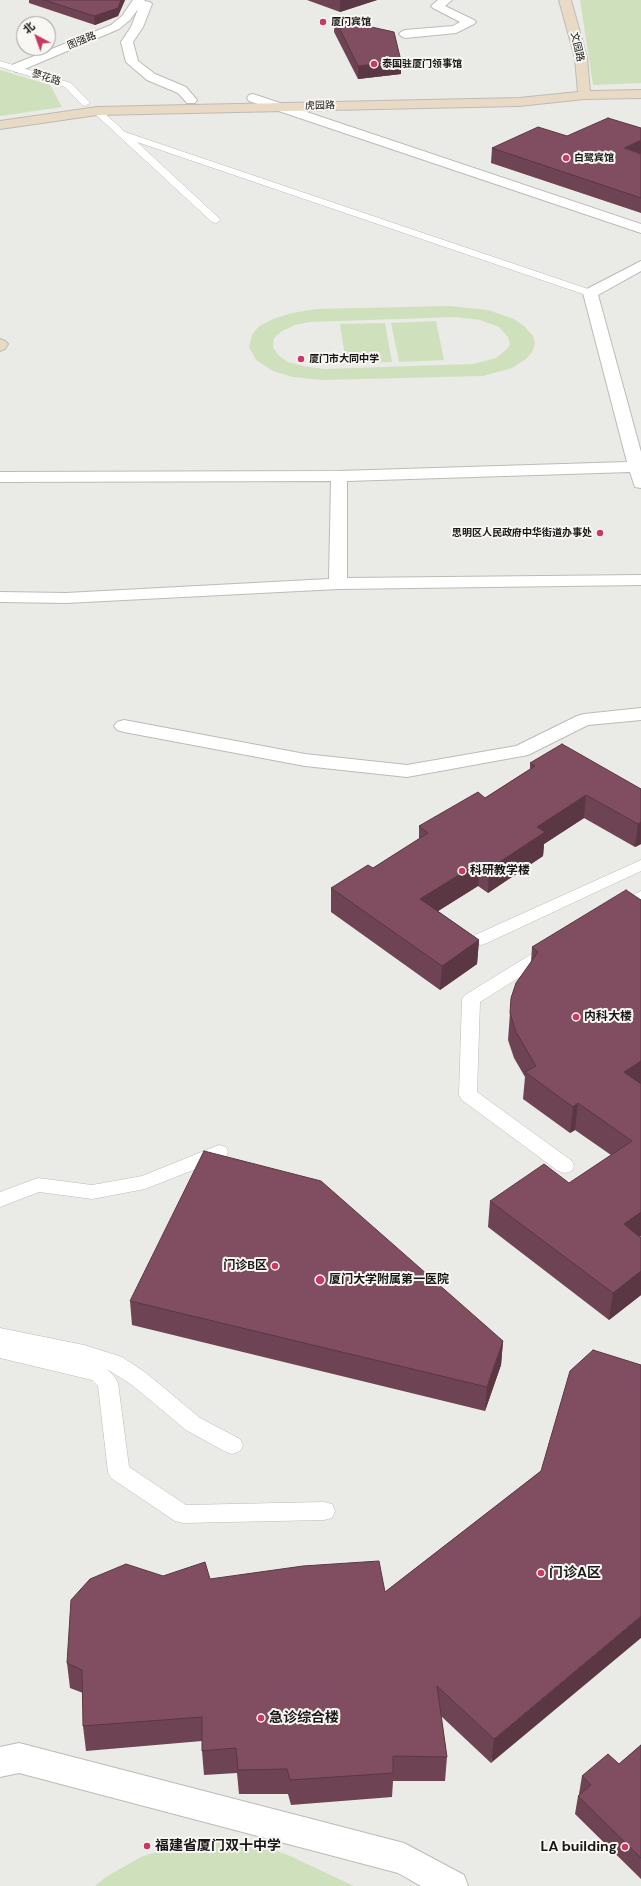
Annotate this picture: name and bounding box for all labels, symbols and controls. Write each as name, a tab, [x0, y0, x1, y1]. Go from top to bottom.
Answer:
north arrow	[16, 16, 56, 56]
place label: 厦门宾馆	[331, 16, 371, 28]
marker: 厦门宾馆	[318, 17, 328, 27]
text: 北	[20, 19, 38, 37]
street label: 图强路	[66, 30, 98, 52]
street label: 文园路	[568, 31, 586, 63]
place label: 泰国驻厦门领事馆	[382, 58, 462, 70]
marker: 泰国驻厦门领事馆	[369, 59, 379, 69]
street label: 蓼花路	[30, 68, 62, 88]
street label: 虎园路	[305, 100, 335, 112]
place label: 白鹭宾馆	[574, 152, 614, 164]
marker: 白鹭宾馆	[561, 153, 571, 163]
place label: 厦门市大同中学	[309, 353, 379, 365]
marker: 厦门市大同中学	[296, 354, 306, 364]
place label: 思明区人民政府中华街道办事处	[452, 527, 592, 539]
marker: 思明区人民政府中华街道办事处	[595, 528, 605, 538]
place label: 科研教学楼	[470, 864, 530, 878]
marker: 科研教学楼	[457, 866, 467, 876]
place label: 内科大楼	[584, 1010, 632, 1024]
marker: 内科大楼	[571, 1012, 581, 1022]
place label: 门诊B区	[223, 1259, 267, 1273]
marker: 门诊B区	[270, 1261, 280, 1271]
place label: 厦门大学附属第一医院	[329, 1273, 449, 1287]
marker: 厦门大学附属第一医院	[314, 1274, 326, 1286]
place label: 门诊A区	[549, 1565, 601, 1581]
marker: 门诊A区	[536, 1568, 546, 1578]
place label: 急诊综合楼	[269, 1710, 339, 1726]
marker: 急诊综合楼	[256, 1713, 266, 1723]
place label: 福建省厦门双十中学	[155, 1838, 281, 1854]
place label: LA building	[541, 1839, 617, 1855]
marker: 福建省厦门双十中学	[142, 1841, 152, 1851]
marker: LA building	[620, 1842, 630, 1852]

